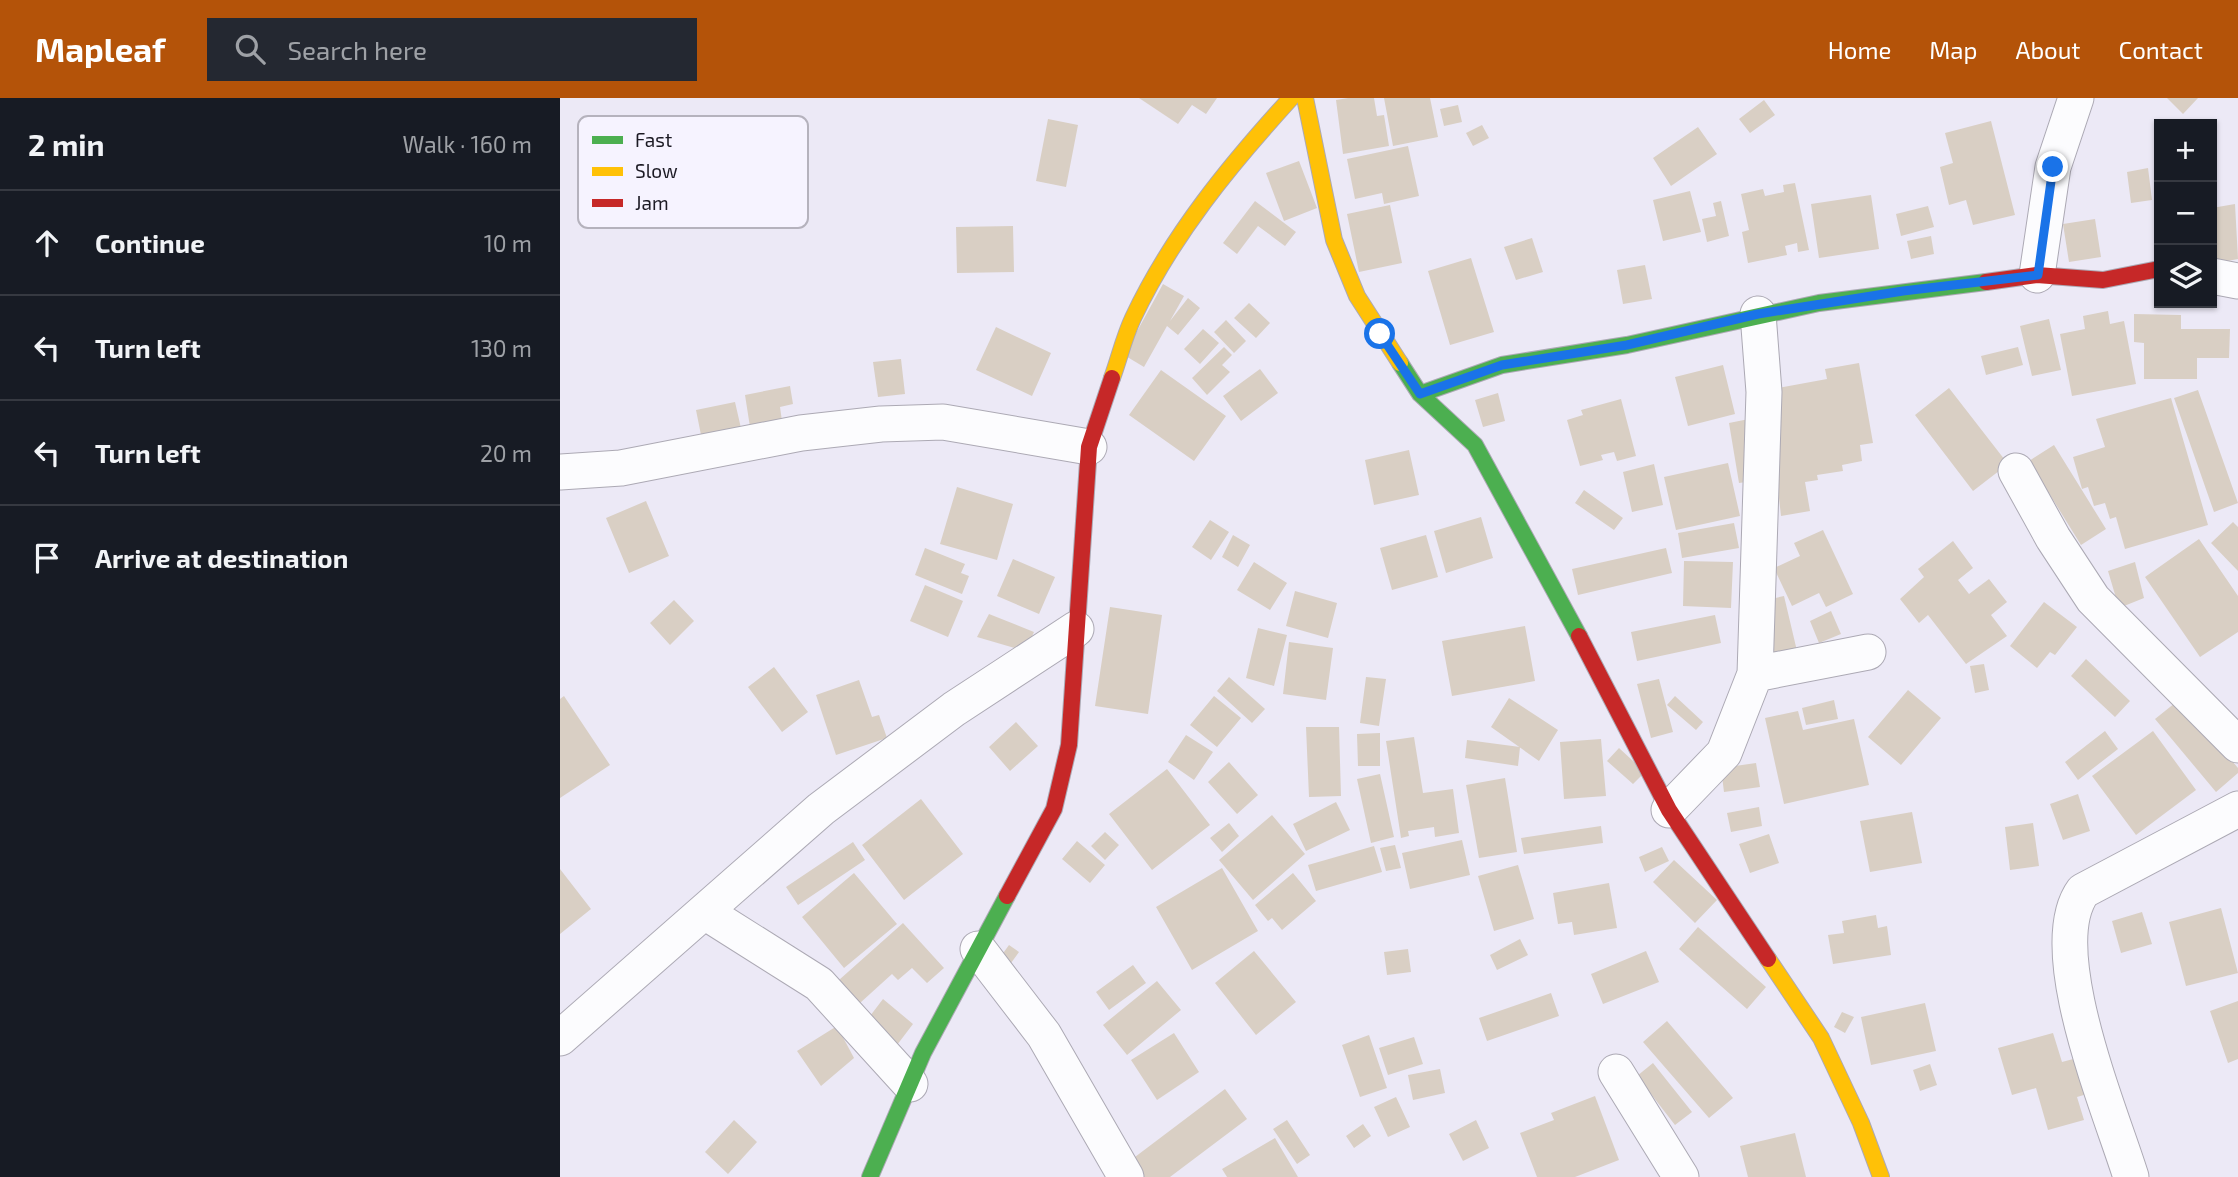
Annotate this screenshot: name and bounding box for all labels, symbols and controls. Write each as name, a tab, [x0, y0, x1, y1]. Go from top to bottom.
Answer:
search box	[207, 18, 697, 81]
text: Mapleaf	[35, 29, 165, 69]
icon: search	[231, 30, 269, 68]
text: Search here	[287, 34, 427, 65]
text: Home	[1828, 35, 1891, 64]
text: Map	[1929, 35, 1977, 64]
text: About	[2015, 35, 2081, 64]
text: Contact	[2119, 35, 2203, 64]
legend	[578, 116, 808, 228]
map controls	[2154, 119, 2217, 308]
button: +	[2154, 119, 2217, 182]
text: 2 min	[28, 126, 105, 162]
text: Fast	[635, 128, 672, 151]
text: Walk · 160 m	[402, 130, 532, 158]
route end	[2037, 151, 2068, 182]
text: Slow	[635, 159, 678, 182]
button: −	[2154, 182, 2217, 245]
text: Jam	[635, 191, 669, 214]
icon: ahead	[28, 224, 66, 262]
text: Continue	[95, 227, 205, 258]
text: 10 m	[484, 229, 532, 257]
button: layers	[2154, 245, 2217, 308]
route start	[1364, 318, 1395, 349]
icon: left	[28, 329, 66, 367]
text: Turn left	[95, 332, 201, 363]
text: 130 m	[471, 334, 532, 362]
icon: left	[28, 434, 66, 472]
text: Turn left	[95, 437, 201, 468]
text: 20 m	[480, 439, 532, 467]
icon: arrive	[28, 539, 66, 577]
text: Arrive at destination	[95, 542, 348, 573]

